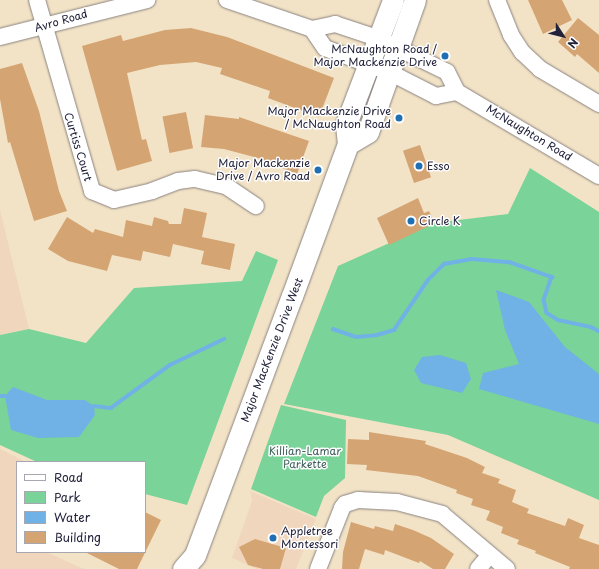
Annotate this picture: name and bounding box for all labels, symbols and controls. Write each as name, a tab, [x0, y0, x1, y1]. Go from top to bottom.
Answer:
street label: Avro Road	[33, 7, 89, 35]
north arrow	[543, 16, 583, 56]
text: N	[564, 35, 583, 52]
place label: McNaughton Road / Major Mackenzie Drive	[315, 43, 437, 69]
marker: McNaughton Road / Major Mackenzie Drive	[440, 51, 450, 61]
street label: McNaughton Road	[484, 102, 574, 164]
place label: Major Mackenzie Drive / McNaughton Road	[269, 105, 391, 131]
street label: Curtiss Court	[61, 111, 95, 183]
marker: Major Mackenzie Drive / McNaughton Road	[394, 113, 404, 123]
place label: Major Mackenzie Drive / Avro Road	[216, 157, 310, 183]
place label: Esso	[427, 159, 450, 173]
marker: Esso	[414, 161, 424, 171]
marker: Major Mackenzie Drive / Avro Road	[313, 165, 323, 175]
place label: Circle K	[419, 214, 462, 228]
marker: Circle K	[406, 216, 416, 226]
street label: Major MacKenzie Drive West	[239, 277, 305, 423]
park label: Killian-Lamar Parkette	[269, 445, 341, 471]
legend	[16, 461, 146, 553]
text: Road	[54, 468, 83, 486]
text: Park	[54, 488, 81, 506]
text: Water	[54, 508, 90, 526]
place label: Appletree Montessori	[281, 525, 338, 551]
text: Building	[54, 528, 101, 546]
marker: Appletree Montessori	[268, 533, 278, 543]

